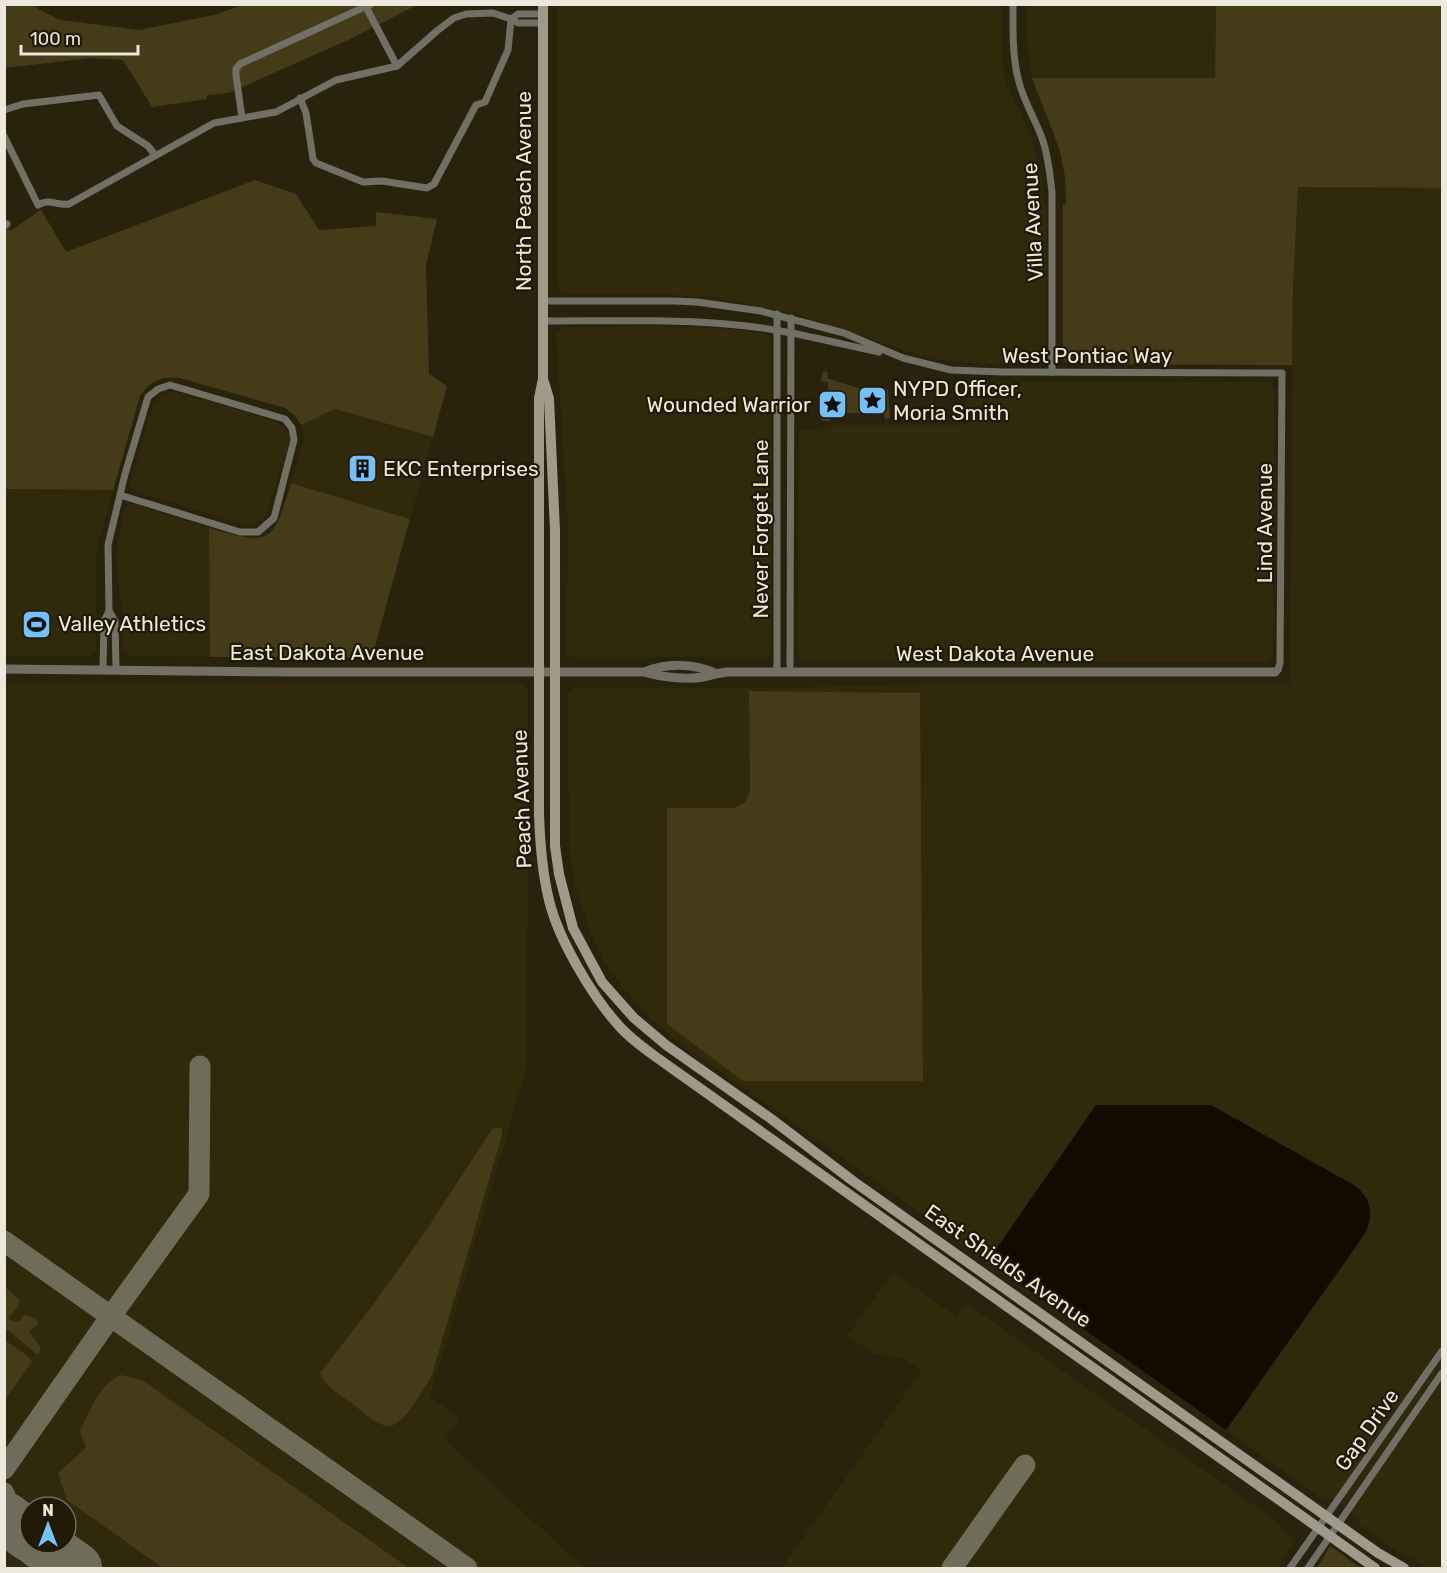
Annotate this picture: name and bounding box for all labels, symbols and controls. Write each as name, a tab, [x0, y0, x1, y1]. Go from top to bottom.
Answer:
scale bar	[21, 18, 138, 56]
text: 100 m	[30, 28, 81, 50]
street label: North Peach Avenue	[511, 91, 536, 291]
street label: Villa Avenue	[1017, 162, 1048, 282]
street label: West Pontiac Way	[1002, 343, 1173, 368]
place label: NYPD Officer, Moria Smith	[893, 376, 1022, 425]
place icon: NYPD Officer, Moria Smith	[856, 385, 888, 417]
place icon: Wounded Warrior	[816, 389, 848, 421]
place label: Wounded Warrior	[647, 392, 811, 417]
street label: Never Forget Lane	[748, 440, 773, 618]
building icon: EKC Enterprises	[346, 453, 378, 485]
place label: EKC Enterprises	[383, 456, 539, 481]
street label: Lind Avenue	[1252, 463, 1277, 583]
sports icon: Valley Athletics	[21, 608, 53, 640]
place label: Valley Athletics	[58, 611, 206, 636]
street label: East Dakota Avenue	[230, 640, 424, 665]
street label: West Dakota Avenue	[896, 641, 1094, 666]
street label: Peach Avenue	[507, 729, 536, 869]
street label: East Shields Avenue	[920, 1199, 1096, 1332]
street label: Gap Drive	[1329, 1384, 1404, 1475]
north arrow	[18, 1495, 78, 1555]
text: N	[42, 1501, 54, 1520]

